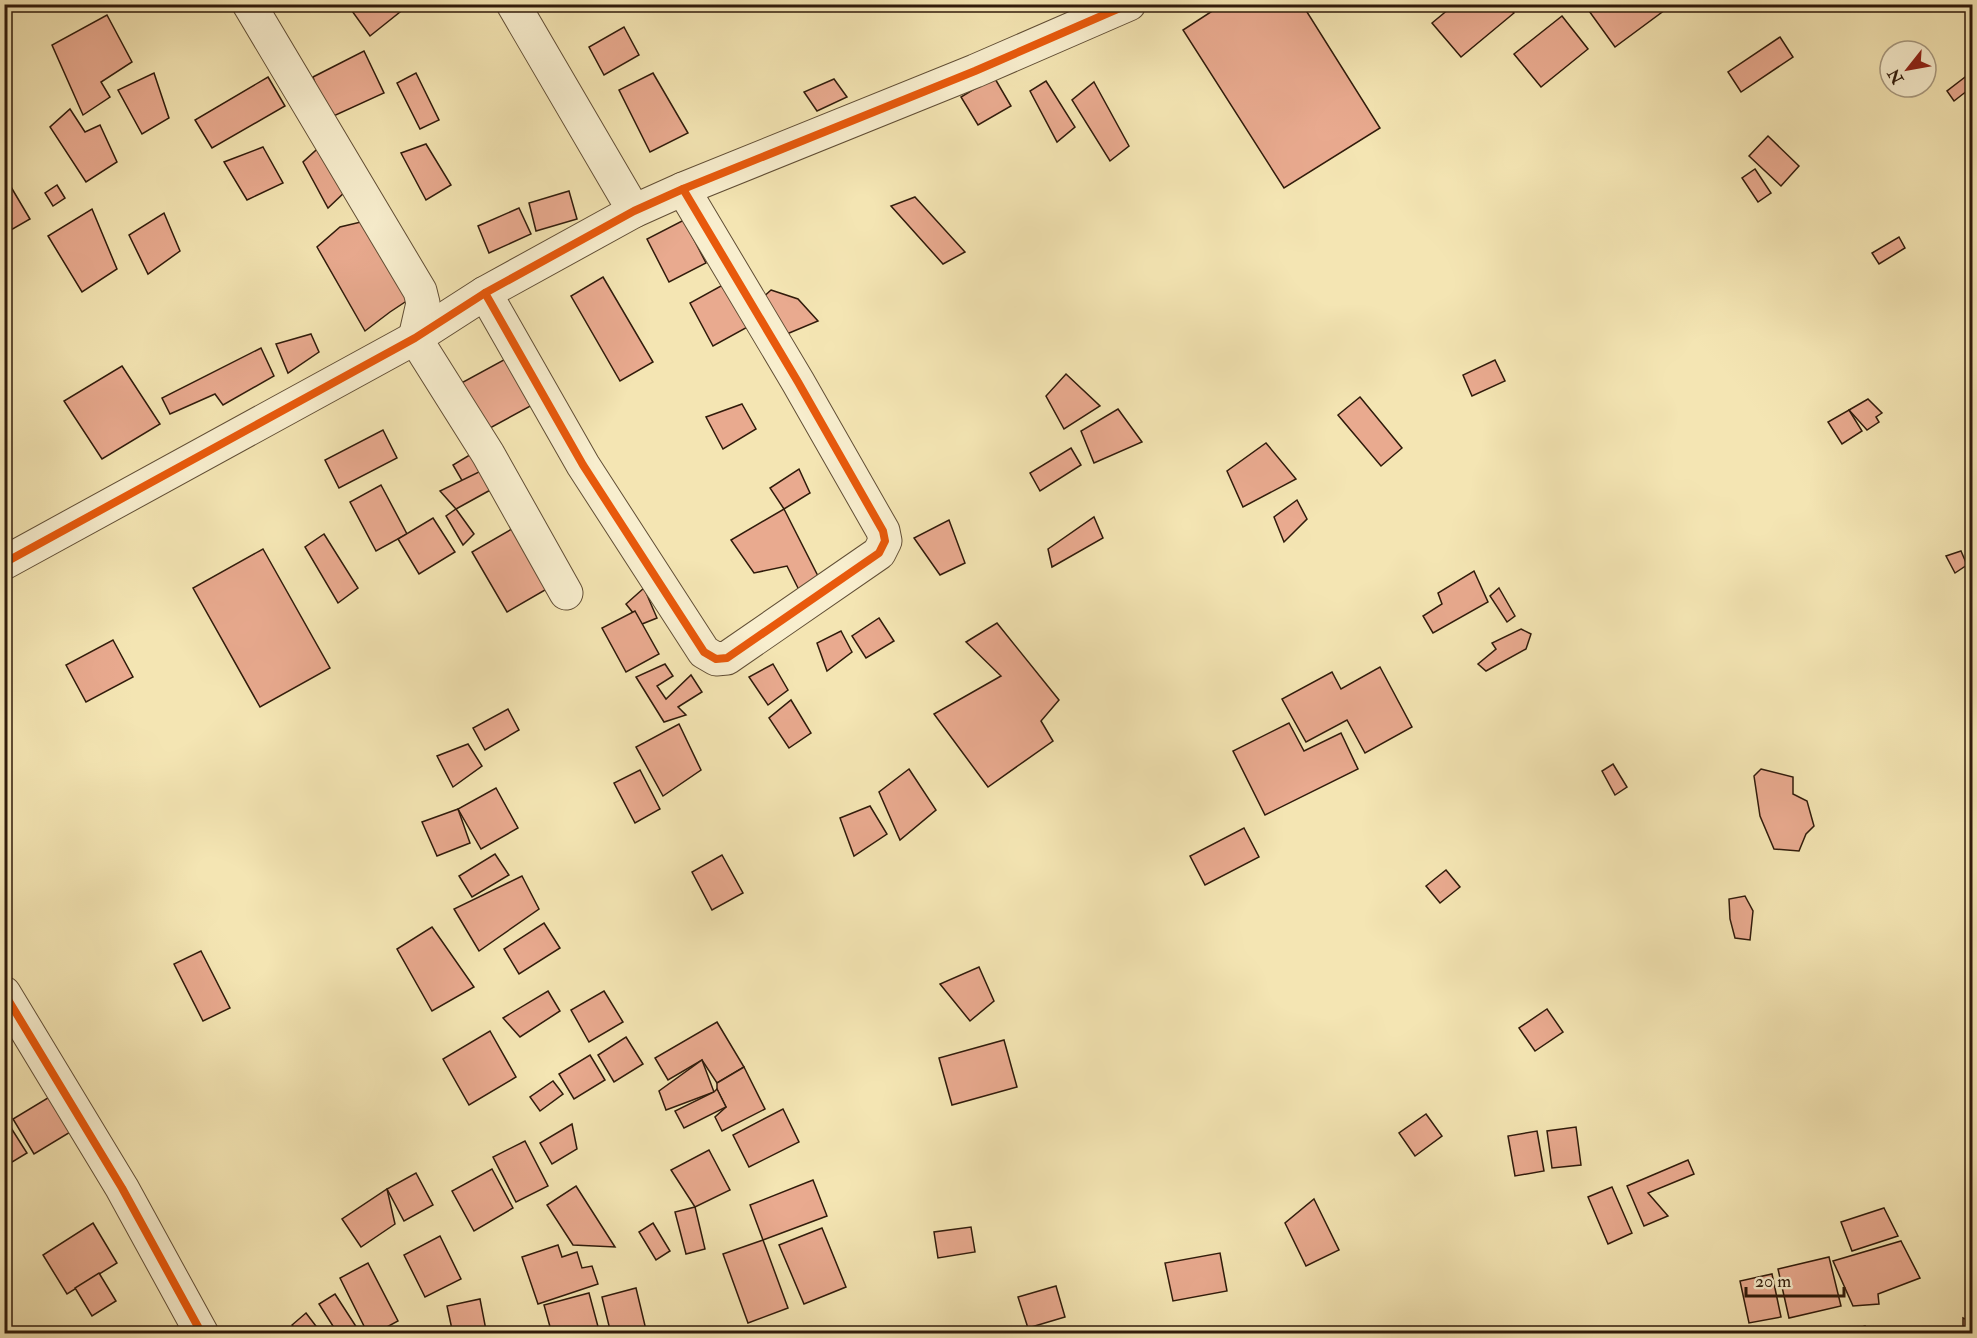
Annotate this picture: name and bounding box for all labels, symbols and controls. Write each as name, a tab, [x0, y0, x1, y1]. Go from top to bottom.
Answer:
north arrow	[1878, 39, 1938, 99]
text: N	[1883, 64, 1909, 88]
scale bar	[1746, 1260, 1844, 1298]
text: 20 m	[1755, 1270, 1791, 1293]

